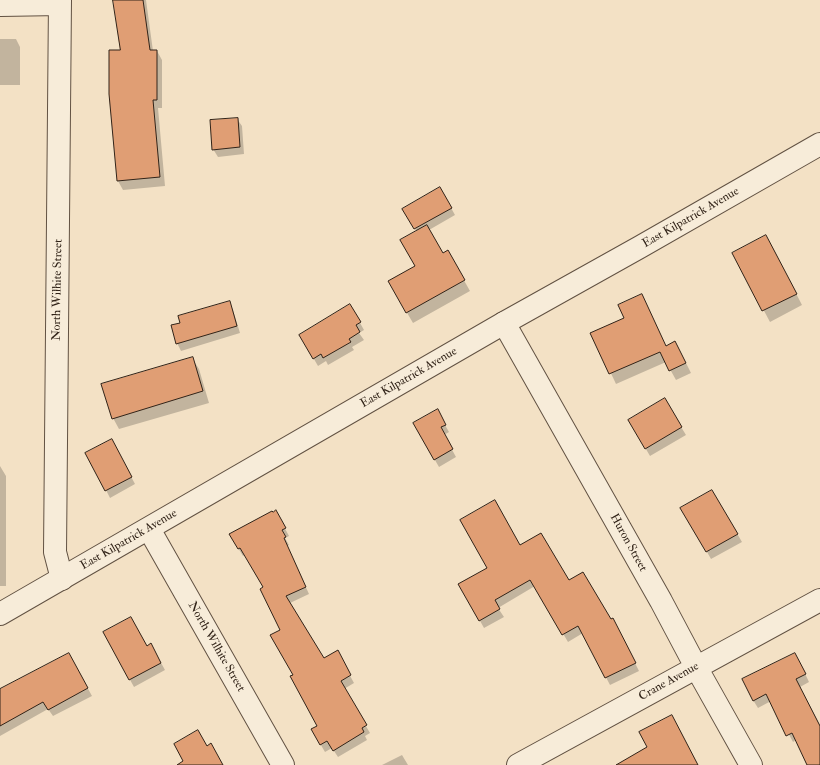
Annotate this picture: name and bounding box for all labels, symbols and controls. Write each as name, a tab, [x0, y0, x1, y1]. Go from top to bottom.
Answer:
street label: East Kilpatrick Avenue	[640, 184, 742, 252]
street label: North Wilhite Street	[50, 239, 66, 341]
street label: East Kilpatrick Avenue	[358, 344, 460, 412]
street label: East Kilpatrick Avenue	[78, 506, 180, 574]
street label: Huron Street	[606, 512, 650, 574]
street label: North Wilhite Street	[184, 599, 248, 695]
street label: Crane Avenue	[636, 660, 702, 704]

